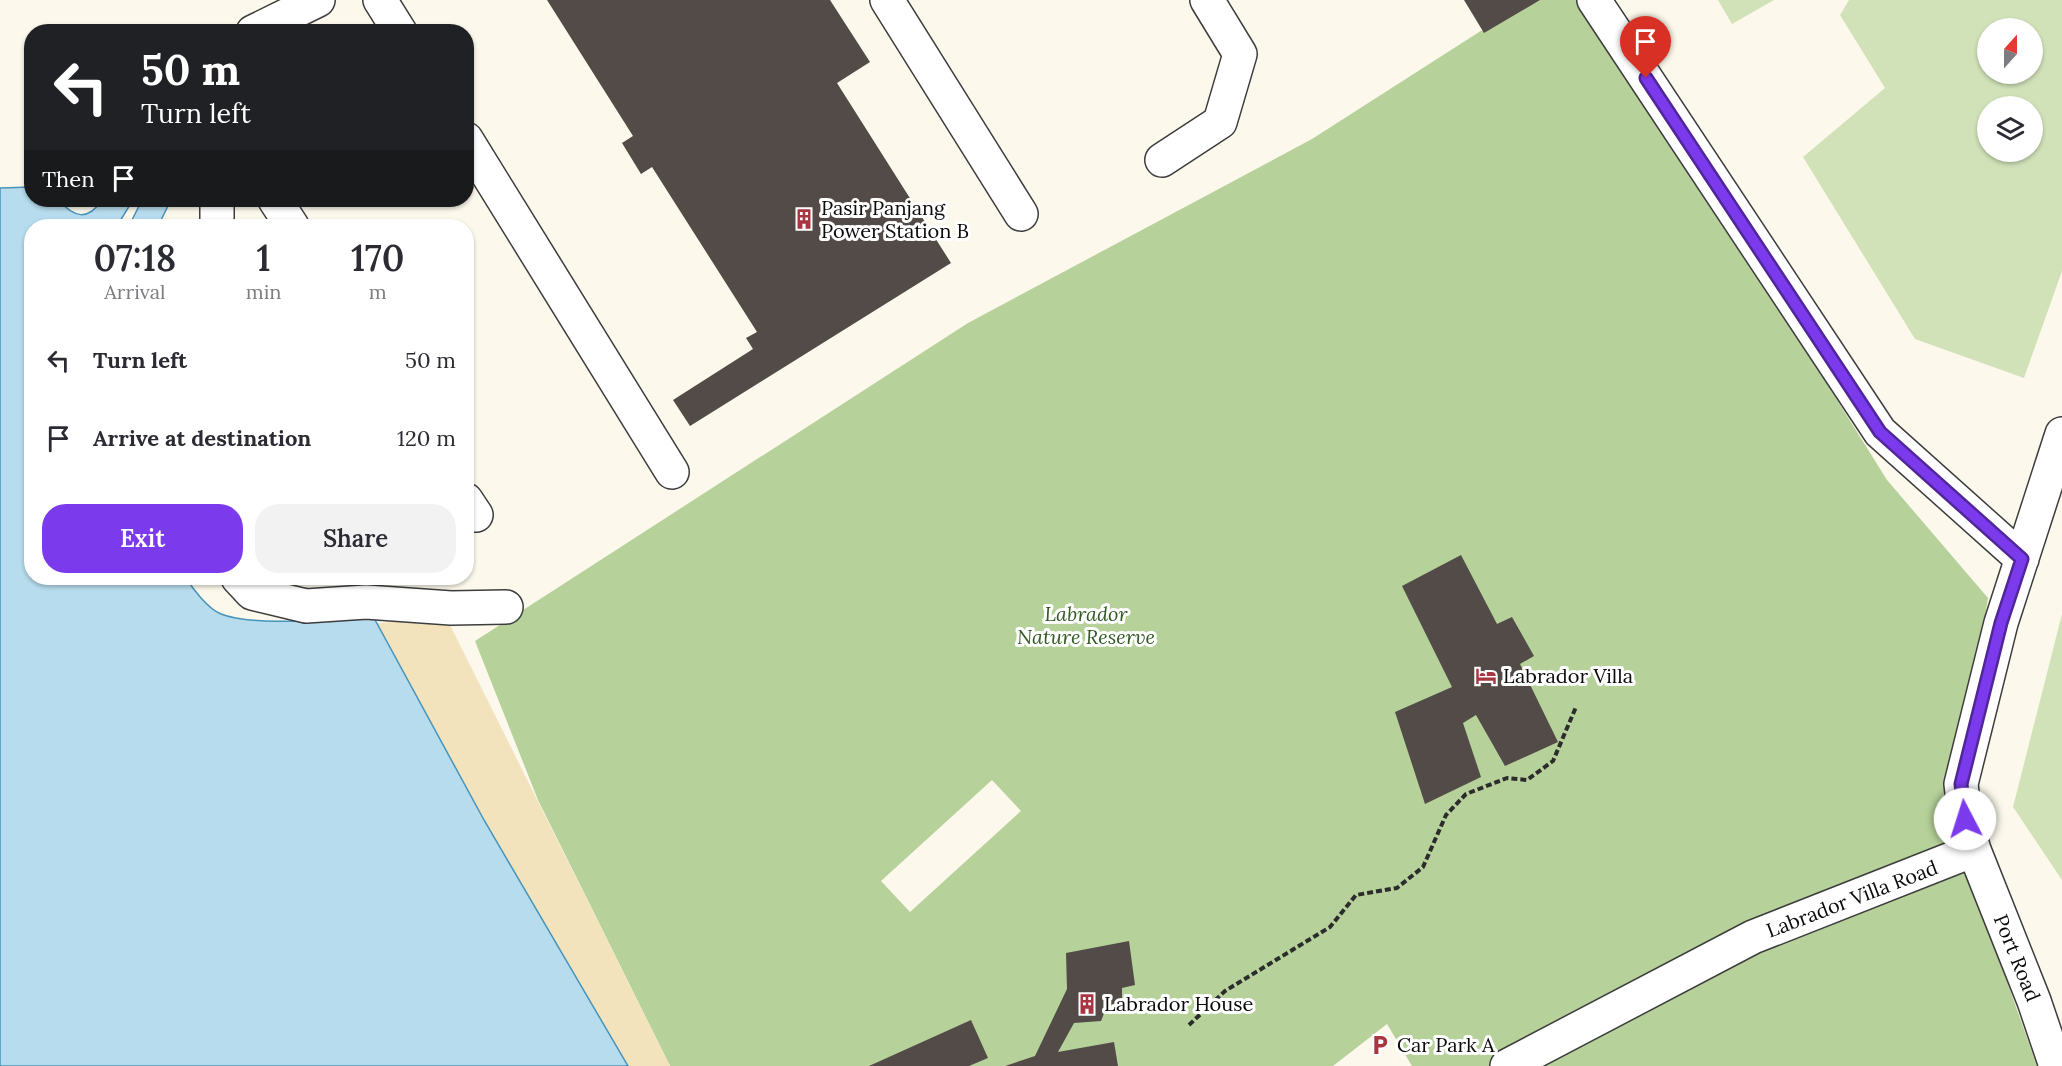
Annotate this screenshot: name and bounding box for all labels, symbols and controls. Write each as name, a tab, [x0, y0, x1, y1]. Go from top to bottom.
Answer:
pin	[1620, 16, 1671, 78]
north arrow	[1977, 18, 2043, 84]
map controls	[1977, 18, 2043, 162]
icon: arrive	[1629, 25, 1662, 58]
text: 50 m	[141, 43, 240, 97]
icon: left	[42, 48, 120, 126]
text: Turn left	[141, 96, 251, 130]
button: layers	[1977, 96, 2043, 162]
icon: arrive	[107, 162, 140, 195]
text: Then	[42, 165, 95, 193]
place label: Pasir Panjang Power Station B	[821, 195, 969, 243]
building icon: Pasir Panjang Power Station B	[792, 207, 816, 231]
text: 07:18	[93, 235, 176, 281]
text: 1	[257, 235, 271, 281]
text: 170	[351, 235, 404, 281]
text: Arrival	[104, 279, 165, 304]
text: min	[246, 279, 281, 304]
text: m	[369, 279, 387, 304]
icon: left	[42, 344, 75, 377]
text: Turn left	[93, 346, 187, 374]
text: 50 m	[405, 346, 456, 374]
icon: arrive	[42, 422, 75, 455]
text: Arrive at destination	[93, 424, 311, 452]
text: 120 m	[397, 424, 456, 452]
button: Exit	[42, 504, 243, 573]
button: Share	[255, 504, 456, 573]
park label: Labrador Nature Reserve	[1017, 601, 1155, 649]
place label: Labrador Villa	[1503, 663, 1633, 688]
hotel icon: Labrador Villa	[1474, 664, 1498, 688]
position arrow	[1933, 787, 1997, 851]
street label: Labrador Villa Road	[1763, 854, 1941, 943]
street label: Port Road	[1989, 911, 2046, 1005]
place label: Labrador House	[1104, 991, 1253, 1016]
building icon: Labrador House	[1075, 992, 1099, 1016]
place label: Car Park A	[1397, 1032, 1495, 1057]
parking icon: Car Park A	[1368, 1033, 1392, 1057]

